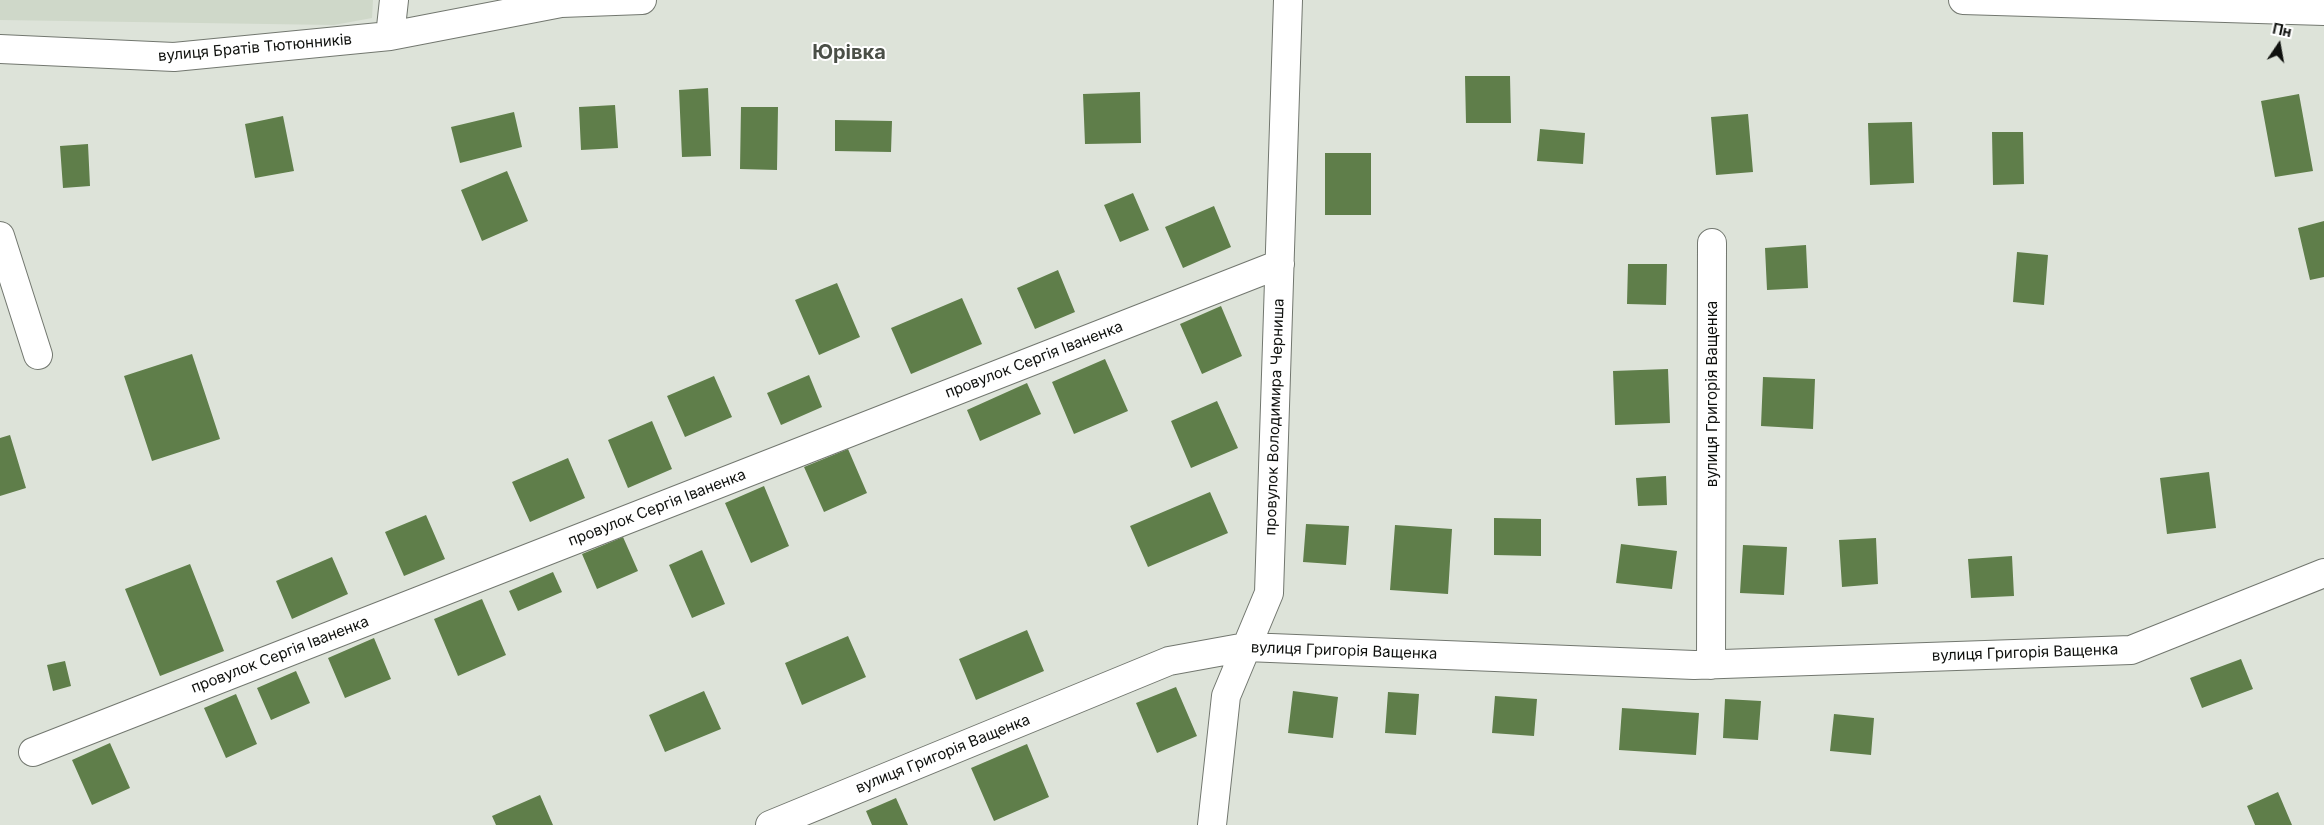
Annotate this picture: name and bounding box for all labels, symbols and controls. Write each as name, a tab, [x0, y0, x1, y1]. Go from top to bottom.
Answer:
north arrow	[2254, 20, 2304, 70]
text: Пн	[2271, 20, 2293, 40]
street label: вулиця Братів Тютюнників	[157, 31, 353, 65]
district label: Юрівка	[812, 41, 886, 65]
street label: провулок Володимира Черниша	[1262, 298, 1288, 536]
street label: вулиця Григорія Ващенка	[1703, 301, 1721, 487]
street label: провулок Сергія Іваненка	[943, 318, 1125, 402]
street label: провулок Сергія Іваненка	[566, 466, 748, 550]
street label: провулок Сергія Іваненка	[189, 613, 371, 697]
street label: вулиця Григорія Ващенка	[1250, 639, 1438, 663]
street label: вулиця Григорія Ващенка	[1931, 641, 2119, 665]
street label: вулиця Григорія Ващенка	[853, 711, 1033, 797]

